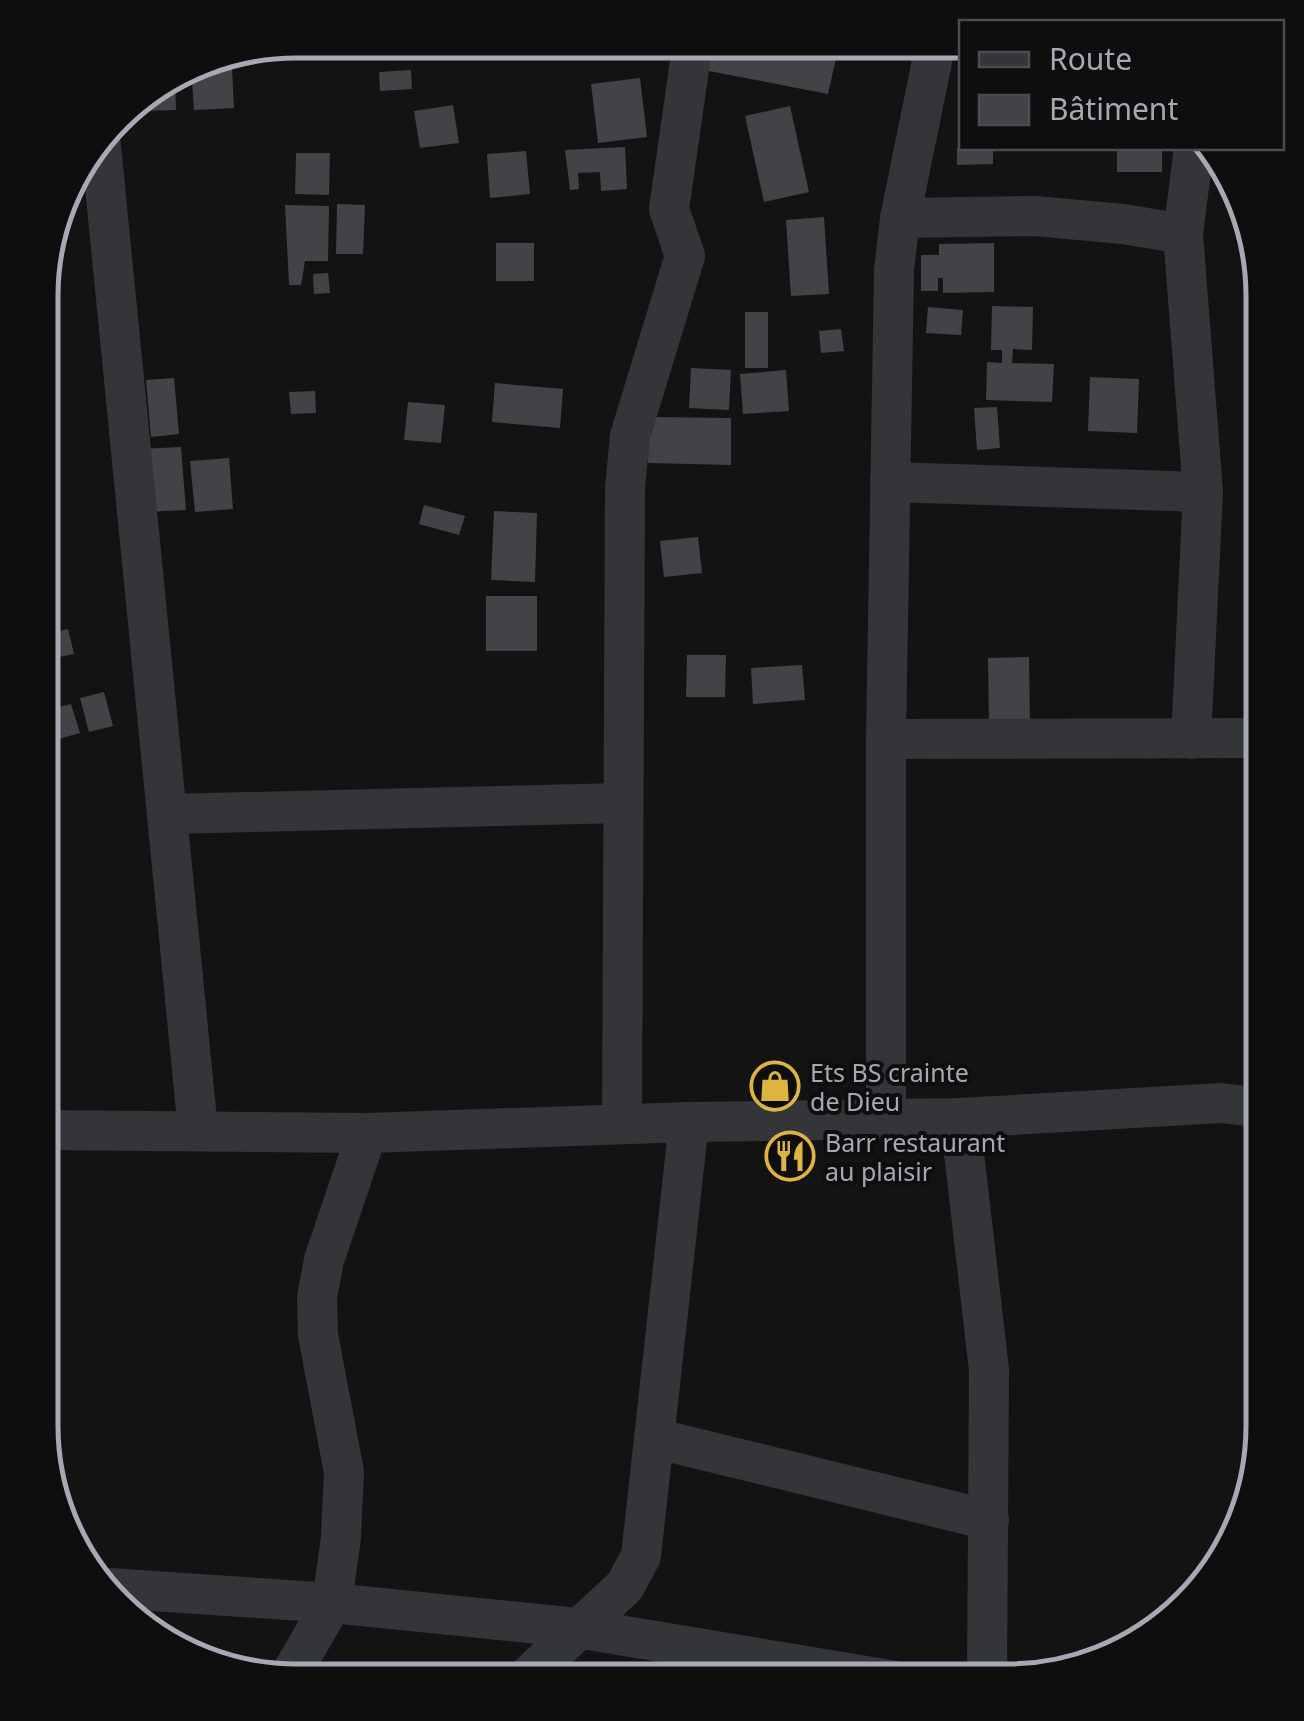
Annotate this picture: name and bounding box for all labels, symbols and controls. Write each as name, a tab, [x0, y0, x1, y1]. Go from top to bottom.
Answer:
legend	[959, 20, 1284, 150]
text: Route	[1049, 38, 1132, 79]
text: Bâtiment	[1049, 88, 1178, 129]
place label: Ets BS crainte de Dieu	[810, 1055, 969, 1118]
shop icon: Ets BS crainte de Dieu	[749, 1060, 801, 1112]
place label: Barr restaurant au plaisir	[825, 1125, 1005, 1188]
restaurant icon: Barr restaurant au plaisir	[764, 1130, 816, 1182]

